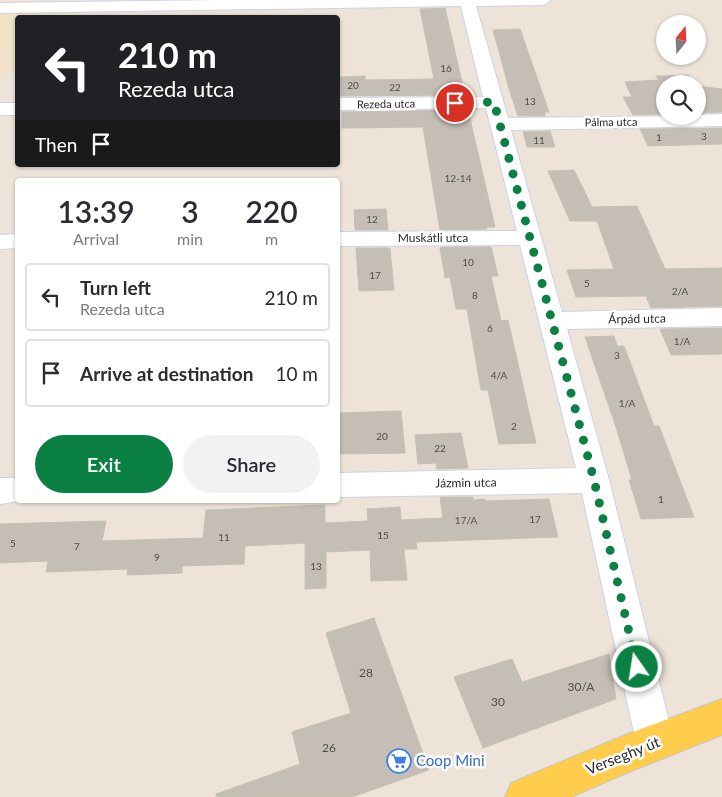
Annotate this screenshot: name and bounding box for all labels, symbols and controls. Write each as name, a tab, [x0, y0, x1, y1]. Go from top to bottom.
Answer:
north arrow	[656, 15, 706, 65]
map controls	[656, 15, 706, 125]
text: 210 m	[118, 33, 217, 75]
icon: left	[35, 35, 100, 100]
house number: 16	[440, 62, 452, 74]
text: Rezeda utca	[118, 75, 234, 102]
button: search	[656, 75, 706, 125]
house number: 20	[347, 79, 359, 91]
house number: 22	[389, 81, 401, 93]
pin	[434, 82, 476, 124]
icon: arrive	[441, 89, 469, 117]
house number: 13	[524, 95, 536, 107]
street label: Rezeda utca	[357, 96, 415, 111]
street label: Pálma utca	[585, 115, 637, 128]
icon: arrive	[87, 130, 115, 158]
house number: 3	[701, 130, 707, 142]
house number: 1	[656, 131, 662, 143]
text: Then	[35, 133, 77, 156]
house number: 11	[533, 134, 545, 146]
house number: 12-14	[445, 172, 472, 184]
text: 13:39	[57, 193, 135, 229]
text: 3	[181, 193, 199, 229]
text: 220	[245, 193, 298, 229]
house number: 12	[366, 213, 378, 225]
text: Arrival	[73, 229, 119, 248]
text: min	[177, 229, 203, 248]
text: m	[265, 229, 278, 248]
street label: Muskátli utca	[398, 230, 468, 245]
house number: 10	[462, 256, 474, 268]
house number: 17	[369, 269, 381, 281]
text: Turn left	[80, 276, 151, 299]
house number: 5	[584, 277, 590, 289]
icon: left	[37, 283, 65, 311]
house number: 2/A	[672, 285, 688, 297]
text: 210 m	[264, 286, 318, 309]
house number: 8	[472, 289, 478, 301]
text: Rezeda utca	[80, 299, 165, 318]
street label: Árpád utca	[608, 310, 666, 327]
house number: 6	[487, 322, 493, 334]
house number: 1/A	[674, 335, 690, 347]
house number: 3	[614, 349, 620, 361]
icon: arrive	[37, 359, 65, 387]
text: Arrive at destination	[80, 362, 253, 385]
text: 10 m	[275, 362, 318, 385]
house number: 4/A	[491, 369, 507, 381]
house number: 1/A	[619, 397, 635, 409]
house number: 2	[511, 420, 517, 432]
house number: 20	[376, 430, 388, 442]
button: Exit	[35, 435, 173, 493]
button: Share	[183, 435, 320, 493]
house number: 22	[434, 442, 446, 454]
street label: Jázmin utca	[435, 474, 497, 491]
house number: 1	[658, 493, 664, 505]
house number: 17	[529, 513, 541, 525]
house number: 17/A	[455, 514, 477, 526]
house number: 15	[377, 529, 389, 541]
house number: 11	[218, 531, 230, 543]
house number: 5	[10, 537, 16, 549]
house number: 7	[74, 540, 80, 552]
house number: 9	[154, 551, 160, 563]
house number: 13	[310, 560, 322, 572]
position arrow	[610, 640, 662, 692]
house number: 28	[359, 665, 373, 680]
house number: 30/A	[568, 679, 595, 694]
house number: 30	[491, 694, 505, 709]
street label: Verseghy út	[583, 732, 663, 778]
house number: 26	[322, 740, 336, 755]
supermarket icon: Coop Mini	[386, 748, 412, 774]
place label: Coop Mini	[416, 751, 485, 769]

